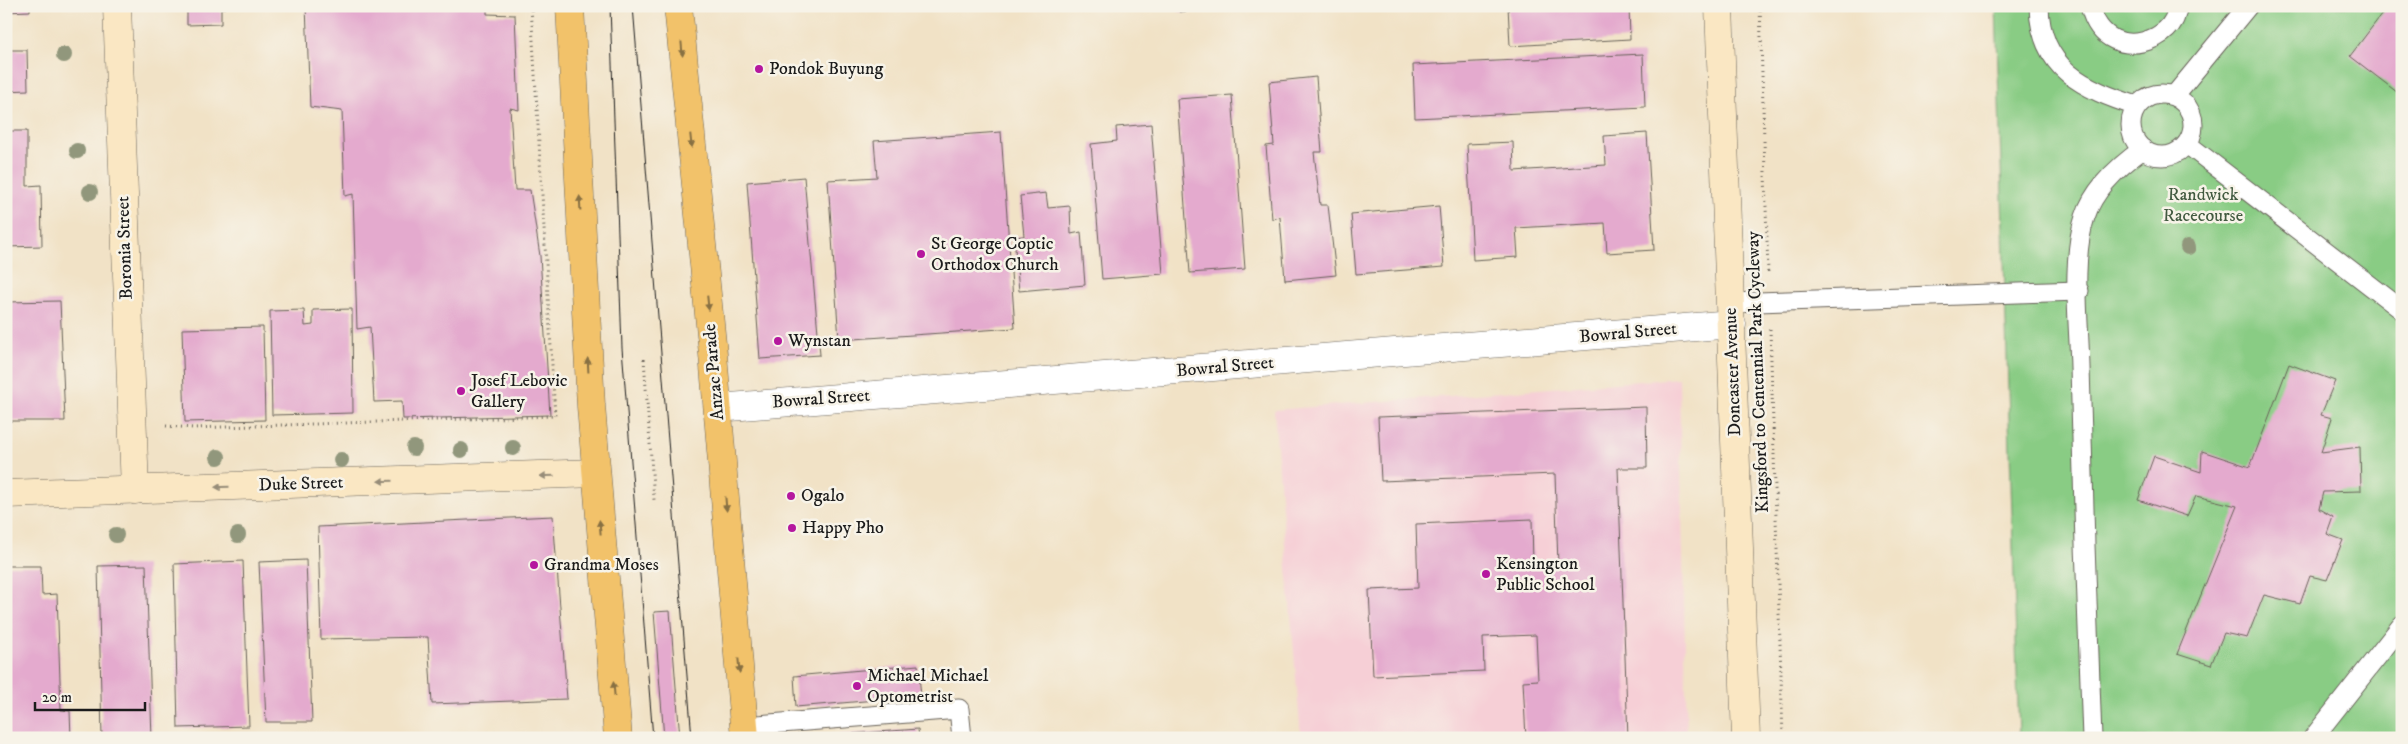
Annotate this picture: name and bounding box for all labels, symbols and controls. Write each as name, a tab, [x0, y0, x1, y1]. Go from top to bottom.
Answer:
one-way arrow	[678, 42, 686, 58]
place label: Pondok Buyung	[769, 58, 883, 80]
marker: Pondok Buyung	[753, 63, 765, 75]
one-way arrow	[687, 133, 695, 149]
park label: Randwick Racecourse	[2163, 184, 2243, 227]
one-way arrow	[576, 195, 584, 211]
street label: Boronia Street	[112, 196, 138, 300]
street label: Kingsford to Centennial Park Cycleway	[1742, 230, 1774, 513]
place label: St George Coptic Orthodox Church	[931, 233, 1059, 276]
marker: St George Coptic Orthodox Church	[915, 248, 927, 260]
one-way arrow	[704, 295, 712, 311]
street label: Doncaster Avenue	[1720, 307, 1746, 437]
street label: Bowral Street	[1578, 318, 1678, 348]
street label: Anzac Parade	[699, 323, 729, 421]
place label: Wynstan	[787, 330, 851, 352]
marker: Wynstan	[772, 335, 784, 347]
street label: Bowral Street	[1175, 352, 1275, 382]
one-way arrow	[584, 357, 592, 373]
place label: Josef Lebovic Gallery	[469, 370, 568, 413]
marker: Josef Lebovic Gallery	[455, 385, 467, 397]
street label: Bowral Street	[771, 385, 871, 413]
street label: Duke Street	[258, 472, 344, 496]
one-way arrow	[539, 472, 555, 480]
one-way arrow	[377, 478, 393, 486]
one-way arrow	[214, 483, 230, 491]
place label: Ogalo	[801, 485, 845, 507]
marker: Ogalo	[785, 490, 797, 502]
one-way arrow	[722, 497, 730, 513]
place label: Happy Pho	[802, 517, 884, 539]
one-way arrow	[596, 519, 604, 535]
marker: Happy Pho	[786, 522, 798, 534]
place label: Kensington Public School	[1496, 553, 1595, 596]
place label: Grandma Moses	[544, 554, 659, 576]
marker: Grandma Moses	[528, 559, 540, 571]
marker: Kensington Public School	[1480, 568, 1492, 580]
one-way arrow	[735, 659, 743, 675]
place label: Michael Michael Optometrist	[867, 665, 989, 708]
scale bar	[35, 679, 145, 711]
marker: Michael Michael Optometrist	[851, 680, 863, 692]
one-way arrow	[609, 681, 617, 697]
text: 20 m	[42, 688, 72, 707]

